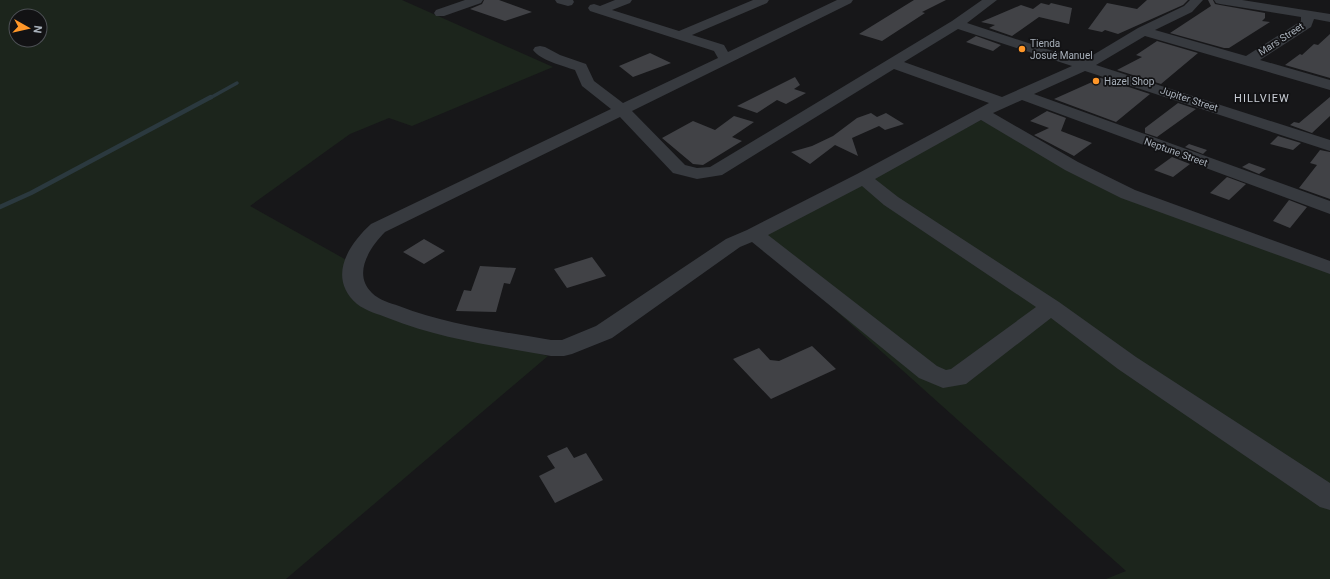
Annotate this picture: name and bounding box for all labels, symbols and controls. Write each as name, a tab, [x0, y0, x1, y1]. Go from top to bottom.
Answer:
north arrow	[8, 8, 48, 48]
street label: Mars Street	[1256, 20, 1306, 58]
text: N	[30, 25, 44, 34]
place label: Tienda Josué Manuel	[1030, 38, 1093, 61]
marker: Tienda Josué Manuel	[1017, 44, 1027, 54]
marker: Hazel Shop	[1091, 76, 1101, 86]
place label: Hazel Shop	[1104, 76, 1155, 87]
street label: Jupiter Street	[1159, 85, 1219, 113]
district label: HILLVIEW	[1234, 92, 1290, 105]
street label: Neptune Street	[1143, 135, 1209, 169]

